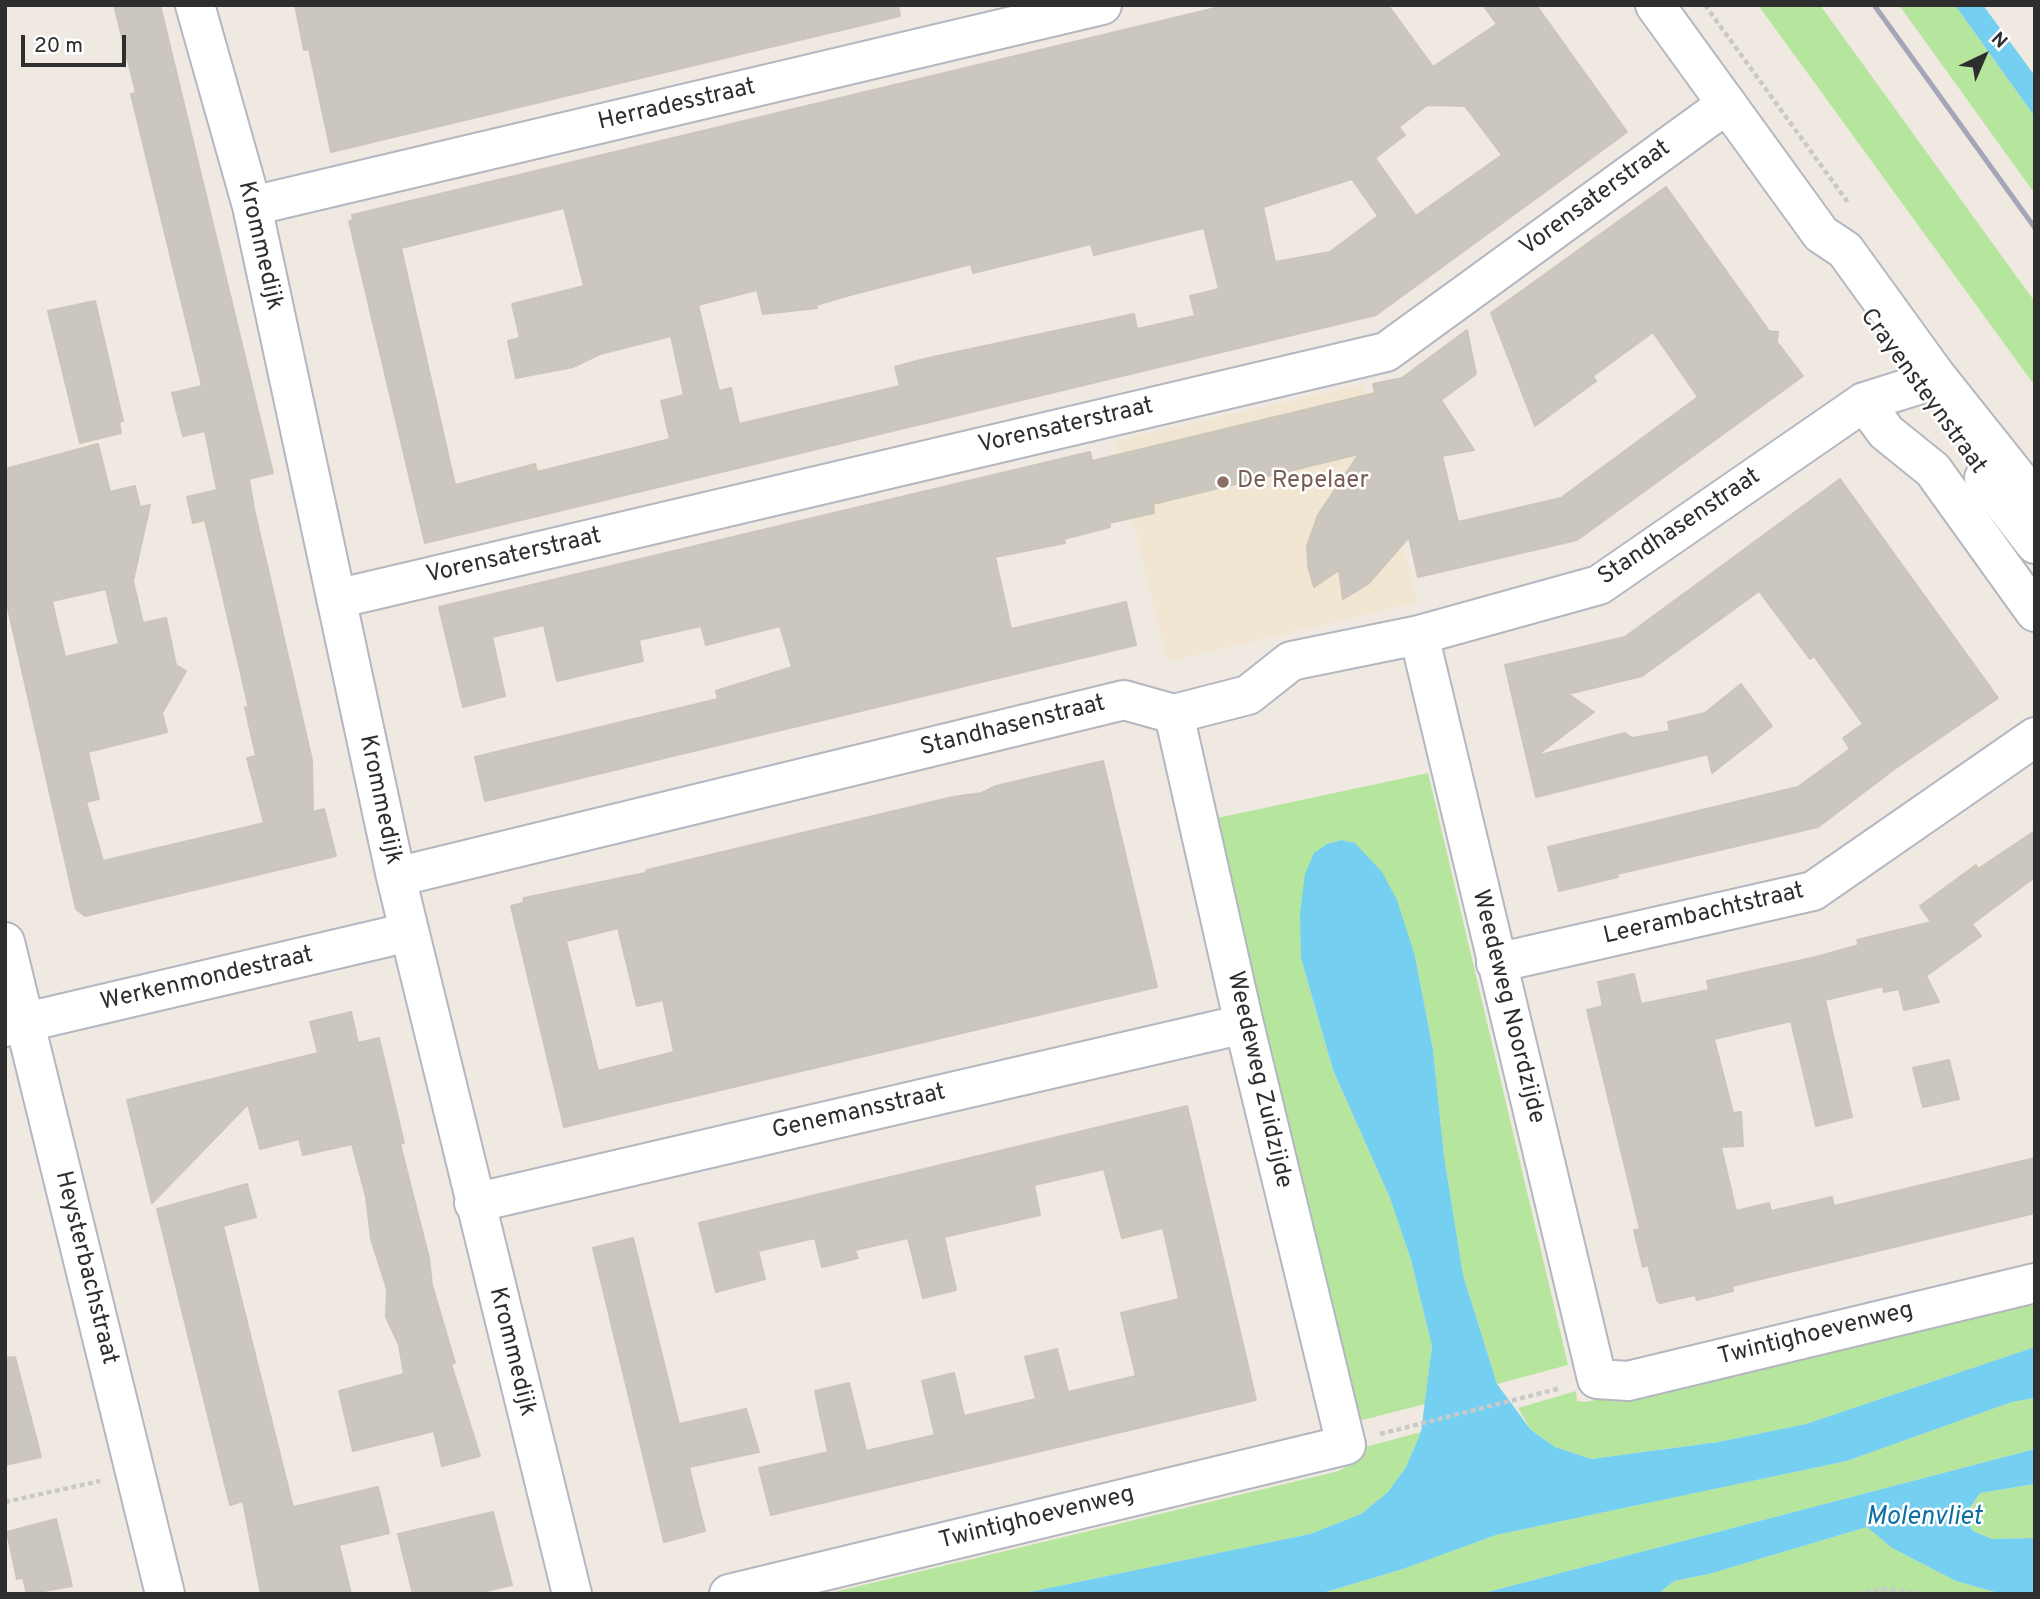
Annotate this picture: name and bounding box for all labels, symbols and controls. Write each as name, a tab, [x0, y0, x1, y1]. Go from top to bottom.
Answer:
scale bar	[24, 21, 130, 65]
north arrow	[1949, 21, 2019, 91]
text: N	[1985, 28, 2012, 54]
text: 20 m	[34, 33, 83, 60]
street label: Herradesstraat	[596, 74, 758, 138]
street label: Vorensaterstraat	[1515, 135, 1677, 263]
street label: Krommedijk	[230, 179, 288, 313]
street label: Crayensteynstraat	[1852, 304, 1992, 480]
street label: Vorensaterstraat	[976, 393, 1156, 461]
street label: Standhasenstraat	[1593, 463, 1767, 593]
place label: De Repelaer	[1237, 468, 1369, 496]
marker: De Repelaer	[1215, 474, 1231, 490]
street label: Vorensaterstraat	[424, 523, 604, 591]
street label: Standhasenstraat	[918, 690, 1108, 764]
street label: Krommedijk	[351, 733, 407, 867]
street label: Leerambachtstraat	[1601, 878, 1807, 952]
street label: Weedeweg Noordzijde	[1464, 887, 1550, 1127]
street label: Werkenmondestraat	[98, 942, 316, 1018]
street label: Weedeweg Zuidzijde	[1219, 969, 1297, 1191]
street label: Genemansstraat	[770, 1079, 948, 1147]
street label: Heysterbachstraat	[47, 1168, 123, 1368]
street label: Krommedijk	[481, 1285, 541, 1419]
street label: Twintighoevenweg	[1715, 1297, 1917, 1373]
street label: Twintighoevenweg	[936, 1481, 1138, 1557]
water label: Molenvliet	[1866, 1503, 1982, 1535]

